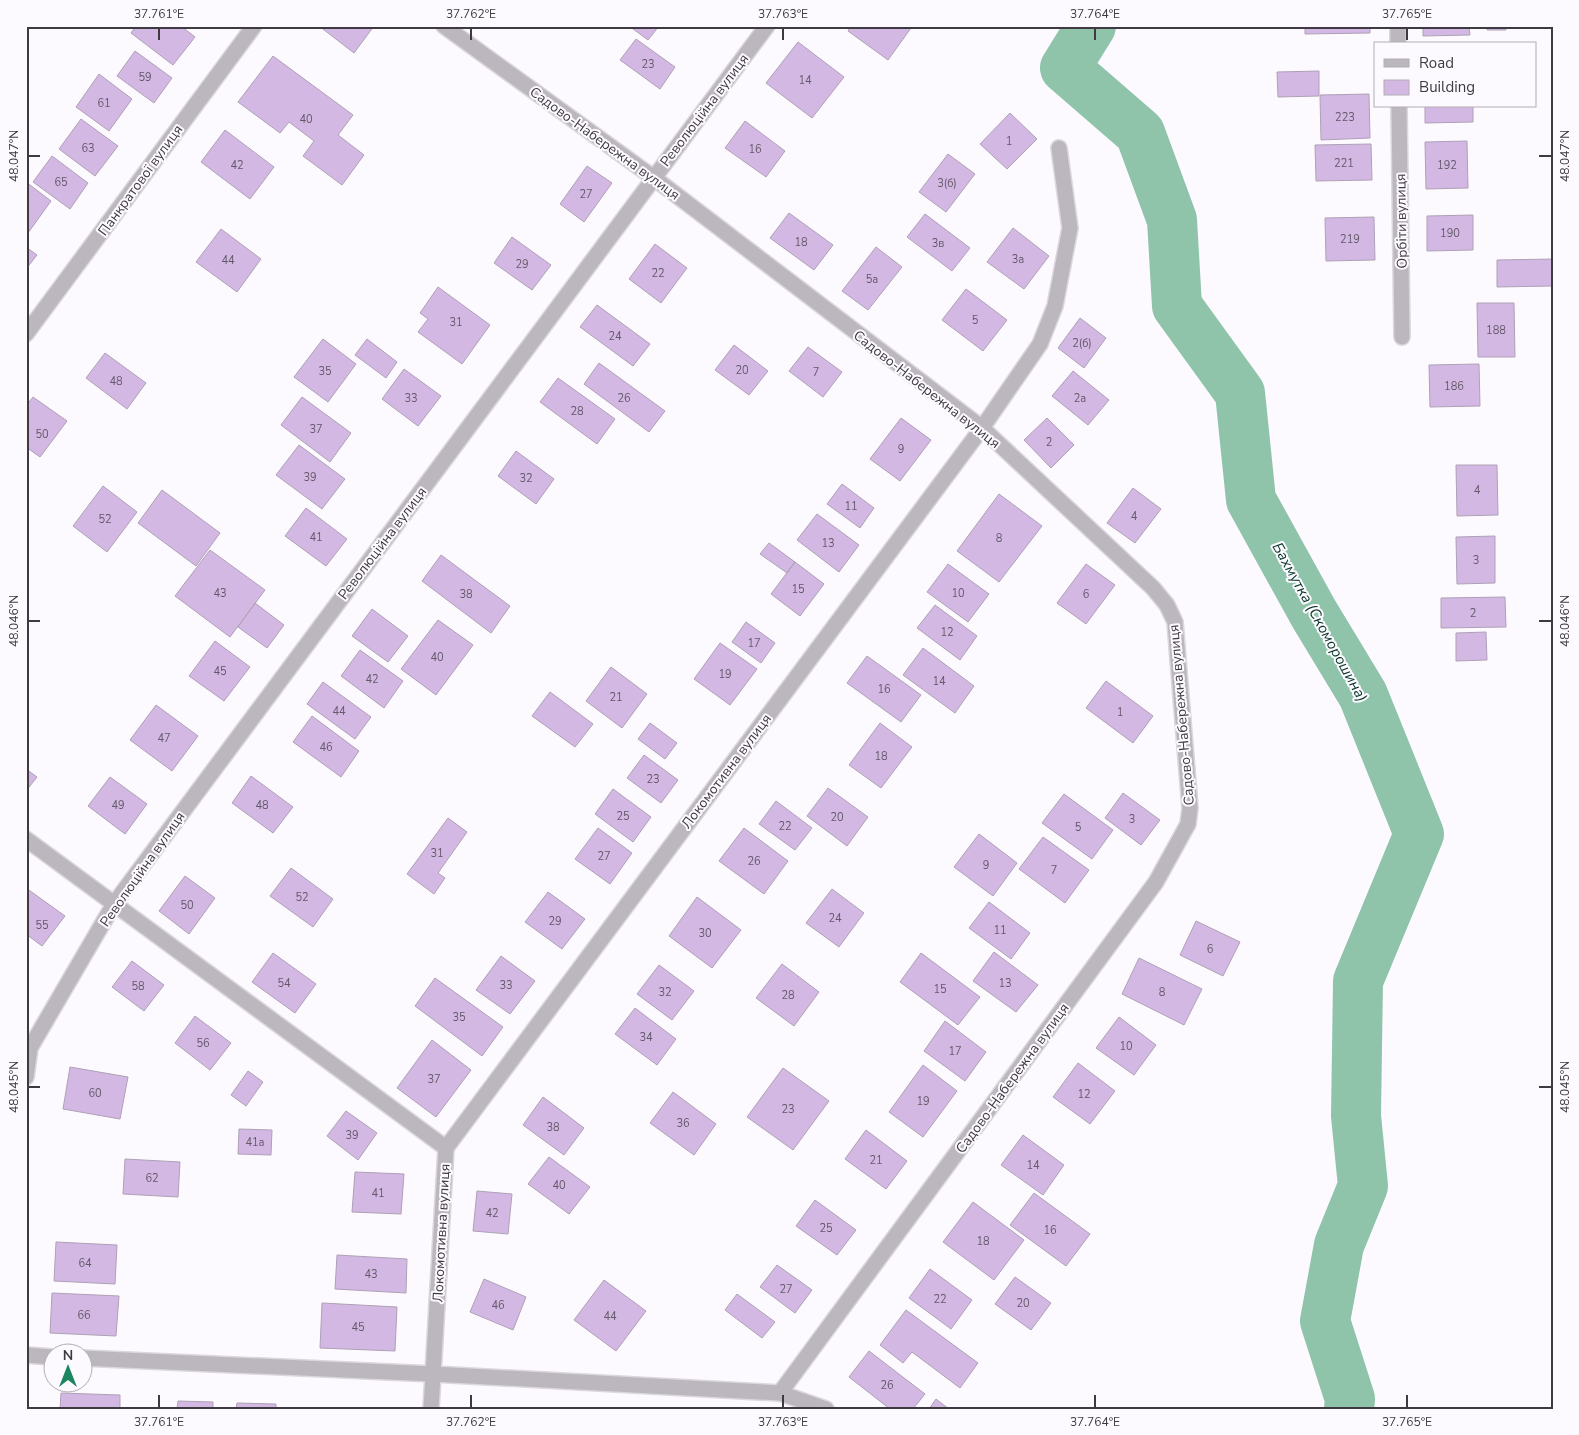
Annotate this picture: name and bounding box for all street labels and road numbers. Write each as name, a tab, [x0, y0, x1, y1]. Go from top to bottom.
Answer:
street label: Революційна вулиця	[656, 50, 753, 171]
street label: Садово-Набережна вулиця	[526, 82, 684, 204]
street label: Панкратової вулиця	[94, 121, 187, 240]
street label: Орбіти вулиця	[1391, 173, 1412, 269]
street label: Садово-Набережна вулиця	[849, 326, 1004, 453]
street label: Революційна вулиця	[334, 483, 431, 604]
street label: Садово-Набережна вулиця	[1164, 624, 1199, 806]
street label: Локомотивна вулиця	[677, 710, 776, 832]
street label: Революційна вулиця	[95, 808, 189, 931]
street label: Садово-Набережна вулиця	[951, 999, 1073, 1157]
street label: Локомотивна вулиця	[428, 1163, 455, 1303]

